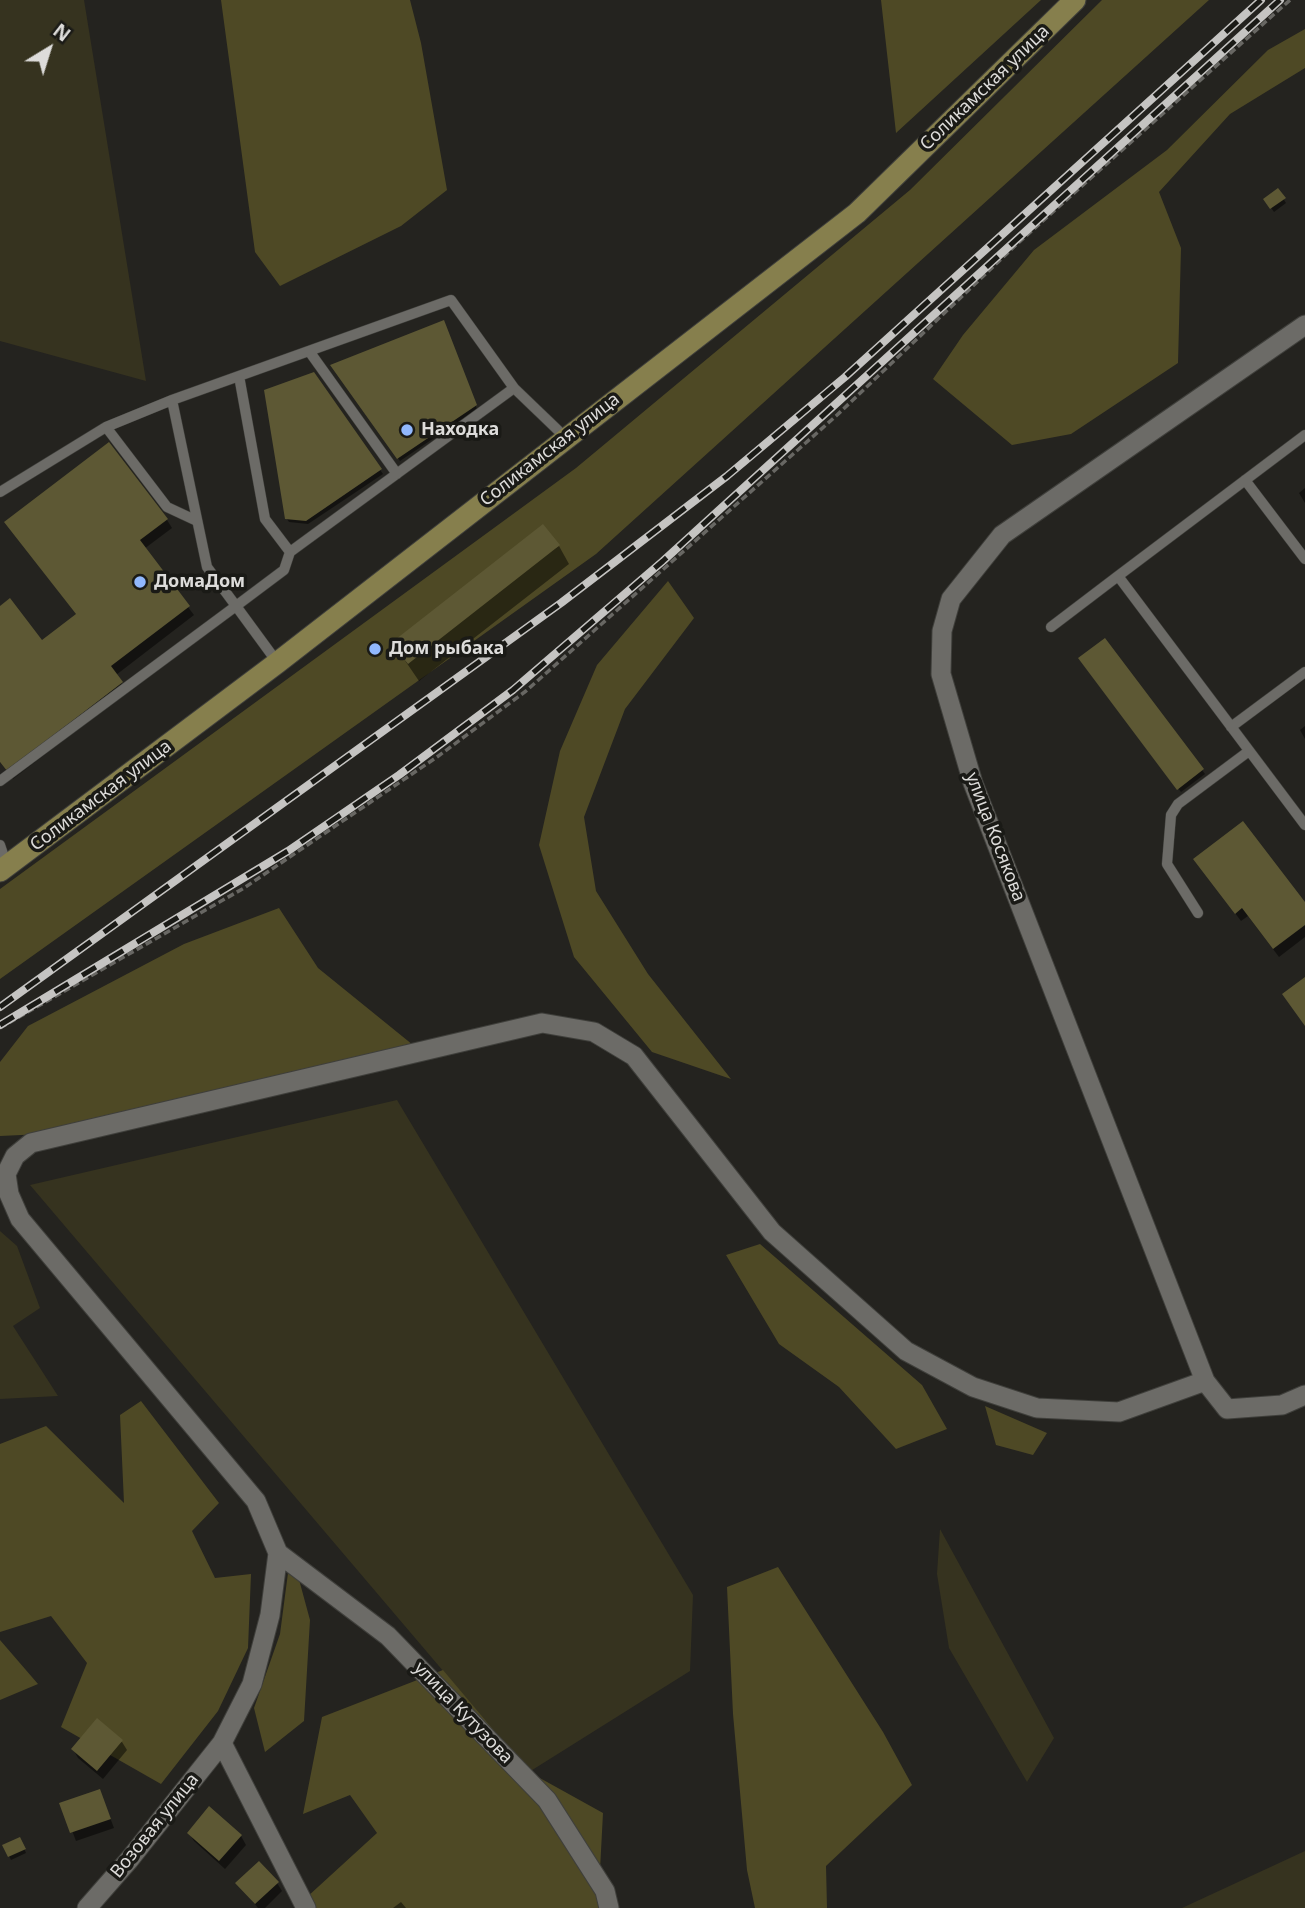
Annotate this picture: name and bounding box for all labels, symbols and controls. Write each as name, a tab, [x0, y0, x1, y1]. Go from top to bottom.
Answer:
north arrow	[14, 14, 84, 84]
text: N	[48, 17, 76, 47]
street label: Соликамская улица	[916, 21, 1054, 155]
street label: Соликамская улица	[476, 389, 624, 511]
place label: Находка	[421, 419, 499, 441]
marker: Находка	[399, 422, 415, 438]
place label: ДомаДом	[154, 571, 245, 593]
marker: ДомаДом	[132, 574, 148, 590]
place label: Дом рыбака	[389, 638, 504, 660]
marker: Дом рыбака	[367, 641, 383, 657]
street label: Соликамская улица	[26, 736, 176, 856]
street label: улица Косякова	[960, 769, 1030, 905]
street label: улица Кутузова	[409, 1658, 517, 1768]
street label: Возовая улица	[106, 1769, 204, 1883]

